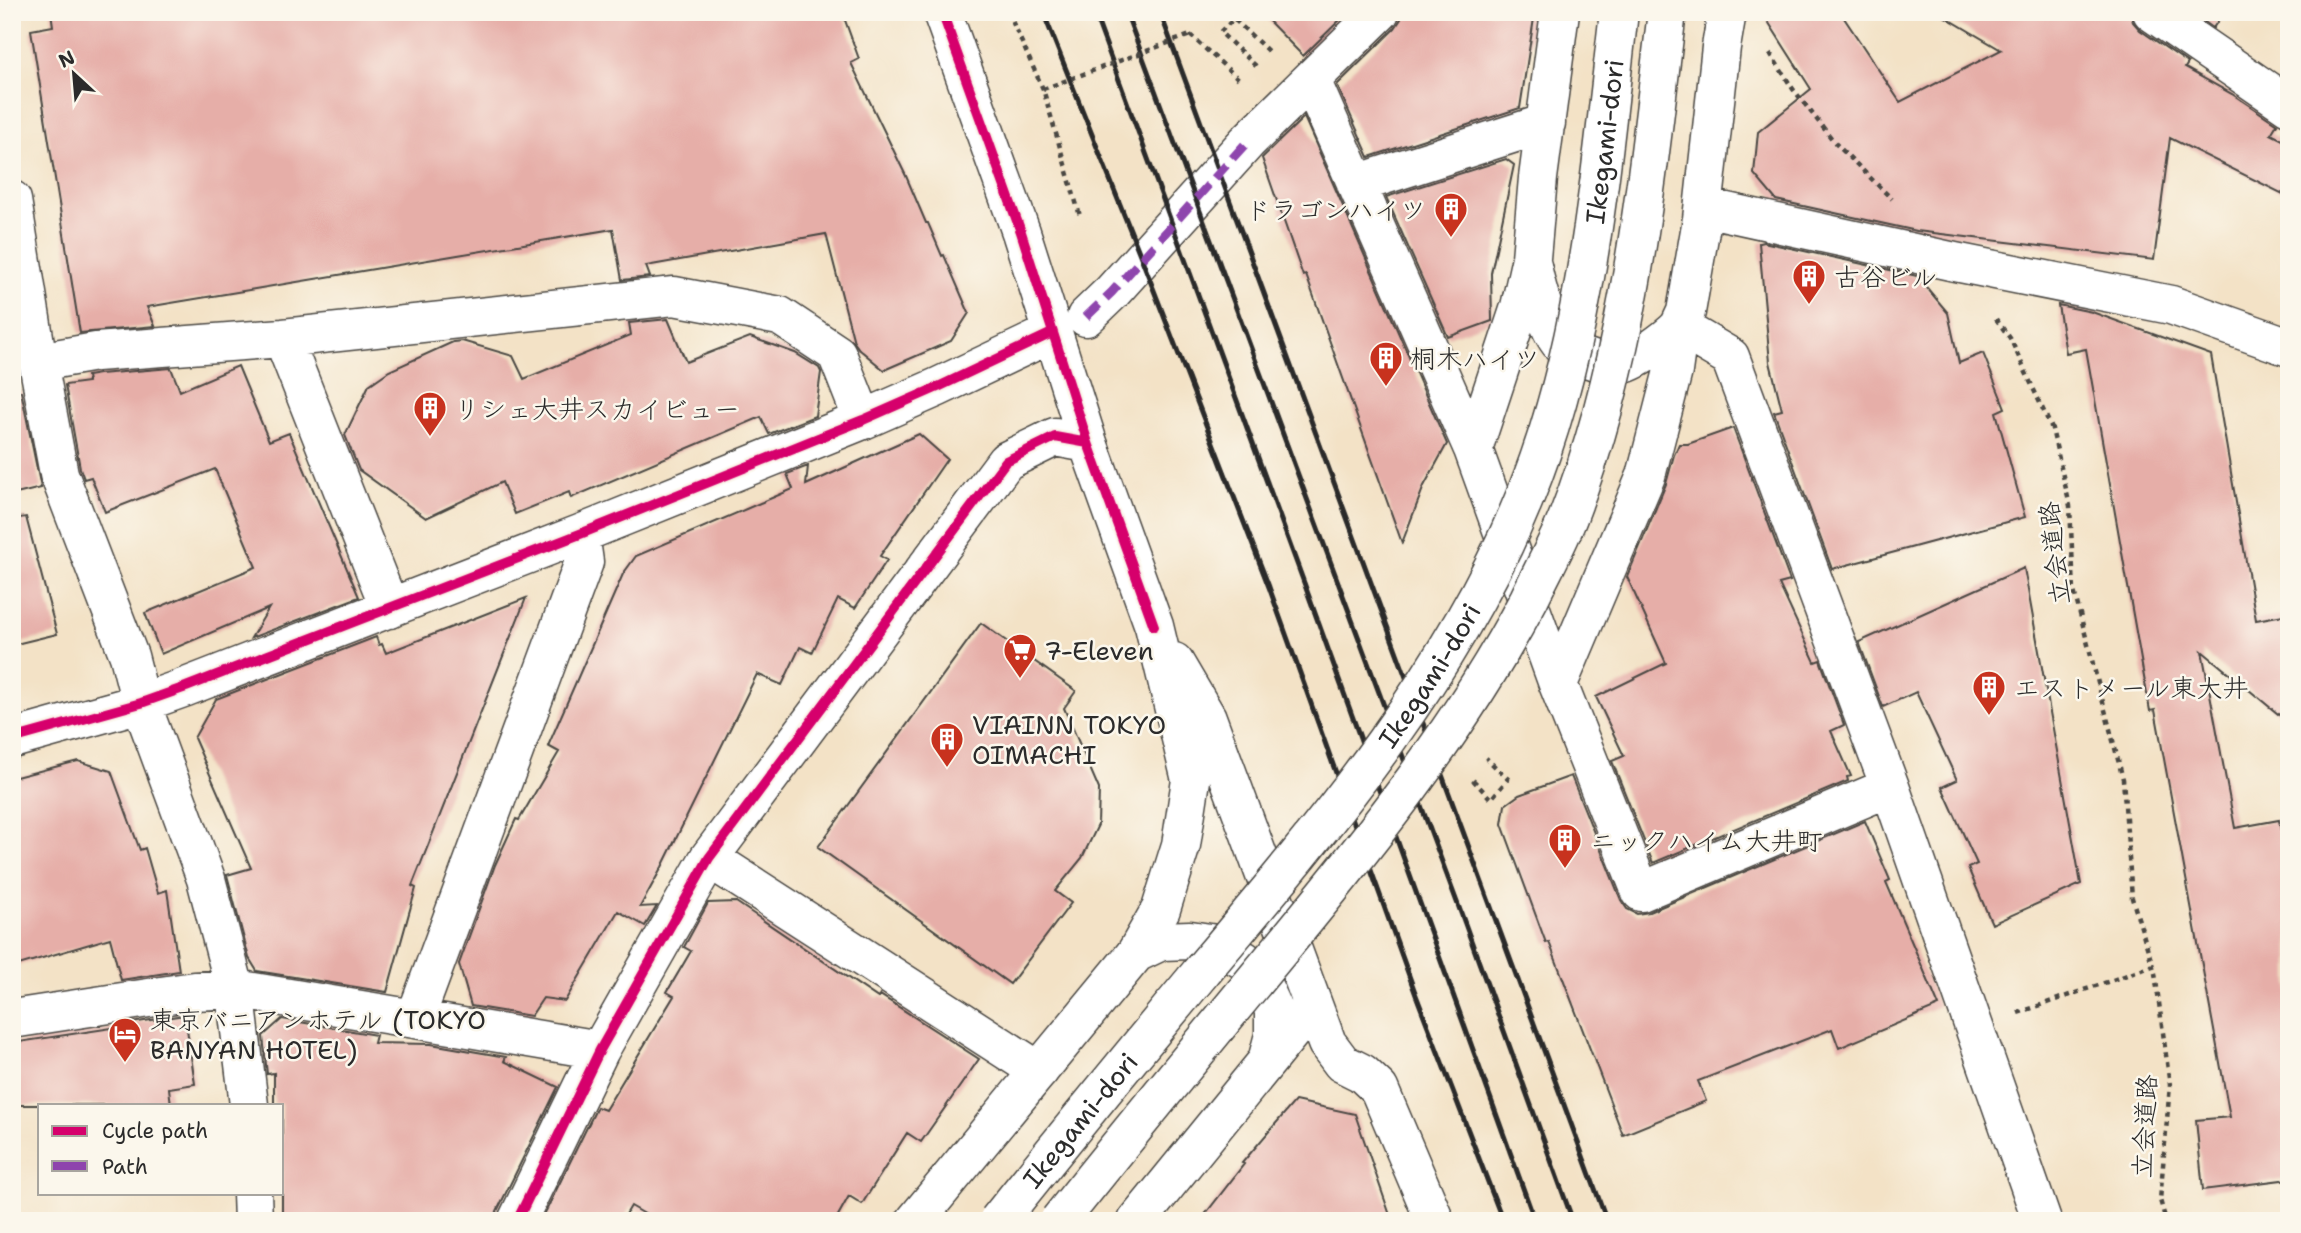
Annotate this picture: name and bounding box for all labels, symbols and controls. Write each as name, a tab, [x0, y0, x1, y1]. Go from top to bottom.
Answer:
north arrow	[38, 38, 108, 108]
text: N	[55, 45, 79, 74]
street label: Ikegami-dori	[1576, 57, 1631, 226]
building icon: ドラゴンハイツ	[1432, 190, 1470, 239]
place label: ドラゴンハイツ	[1245, 192, 1426, 227]
building icon: 古谷ビル	[1790, 257, 1828, 306]
place label: 古谷ビル	[1834, 259, 1937, 294]
building icon: 桐木ハイツ	[1367, 339, 1405, 388]
place label: 桐木ハイツ	[1410, 341, 1540, 376]
building icon: リシェ大井スカイビュー	[411, 389, 449, 438]
place label: リシェ大井スカイビュー	[454, 391, 740, 426]
street label: 立会道路	[2030, 499, 2078, 607]
street label: Ikegami-dori	[1370, 597, 1488, 754]
supermarket icon: 7-Eleven	[1001, 631, 1039, 680]
place label: 7-Eleven	[1044, 633, 1154, 668]
building icon: エストメール東大井	[1970, 668, 2008, 717]
place label: エストメール東大井	[2014, 670, 2249, 705]
place label: VIAINN TOKYO OIMACHI	[972, 707, 1166, 772]
building icon: VIAINN TOKYO OIMACHI	[928, 720, 966, 769]
building icon: ニックハイム大井町	[1546, 821, 1584, 870]
place label: ニックハイム大井町	[1590, 823, 1822, 858]
place label: 東京バニアンホテル (TOKYO BANYAN HOTEL)	[150, 1002, 486, 1067]
hotel icon: 東京バニアンホテル (TOKYO BANYAN HOTEL)	[106, 1015, 144, 1064]
street label: Ikegami-dori	[1014, 1045, 1145, 1195]
street label: 立会道路	[2124, 1073, 2164, 1179]
legend	[38, 1104, 284, 1194]
text: Cycle path	[102, 1117, 208, 1145]
text: Path	[102, 1153, 148, 1181]

